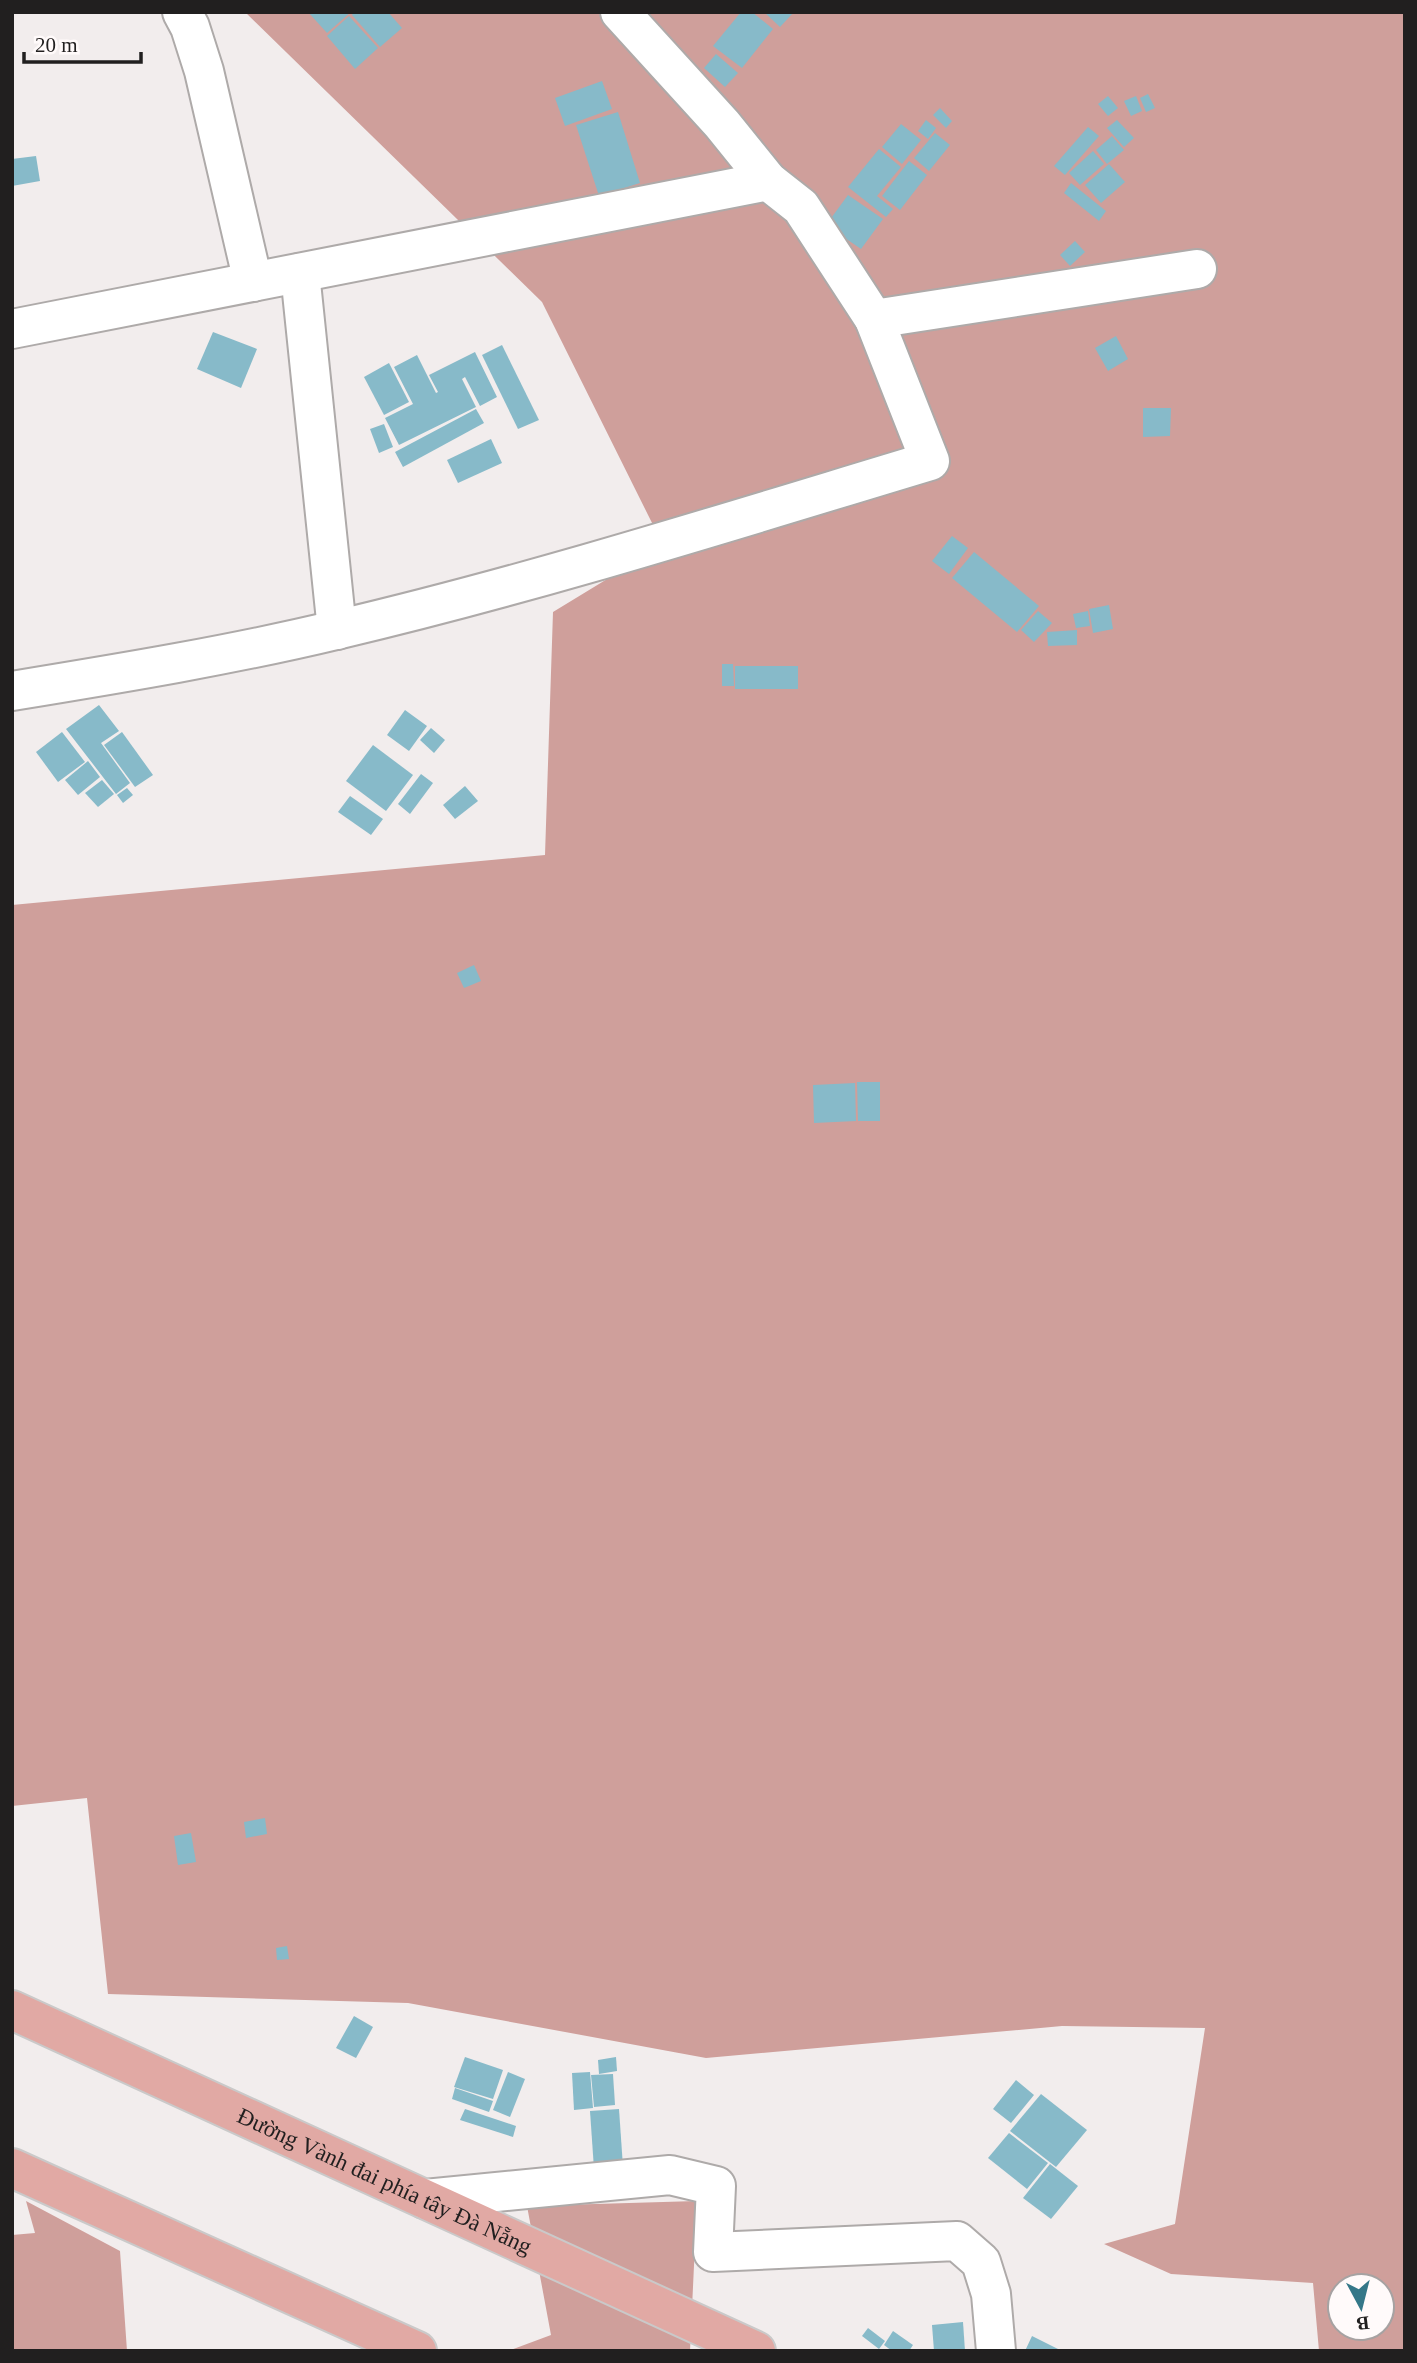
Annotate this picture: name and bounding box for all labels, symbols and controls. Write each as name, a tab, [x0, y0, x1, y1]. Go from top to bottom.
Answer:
scale bar	[24, 21, 142, 65]
text: 20 m	[35, 33, 78, 57]
street label: Đường Vành đai phía tây Đà Nẵng	[234, 2103, 536, 2259]
north arrow	[1326, 2272, 1396, 2342]
text: B	[1355, 2312, 1371, 2335]

